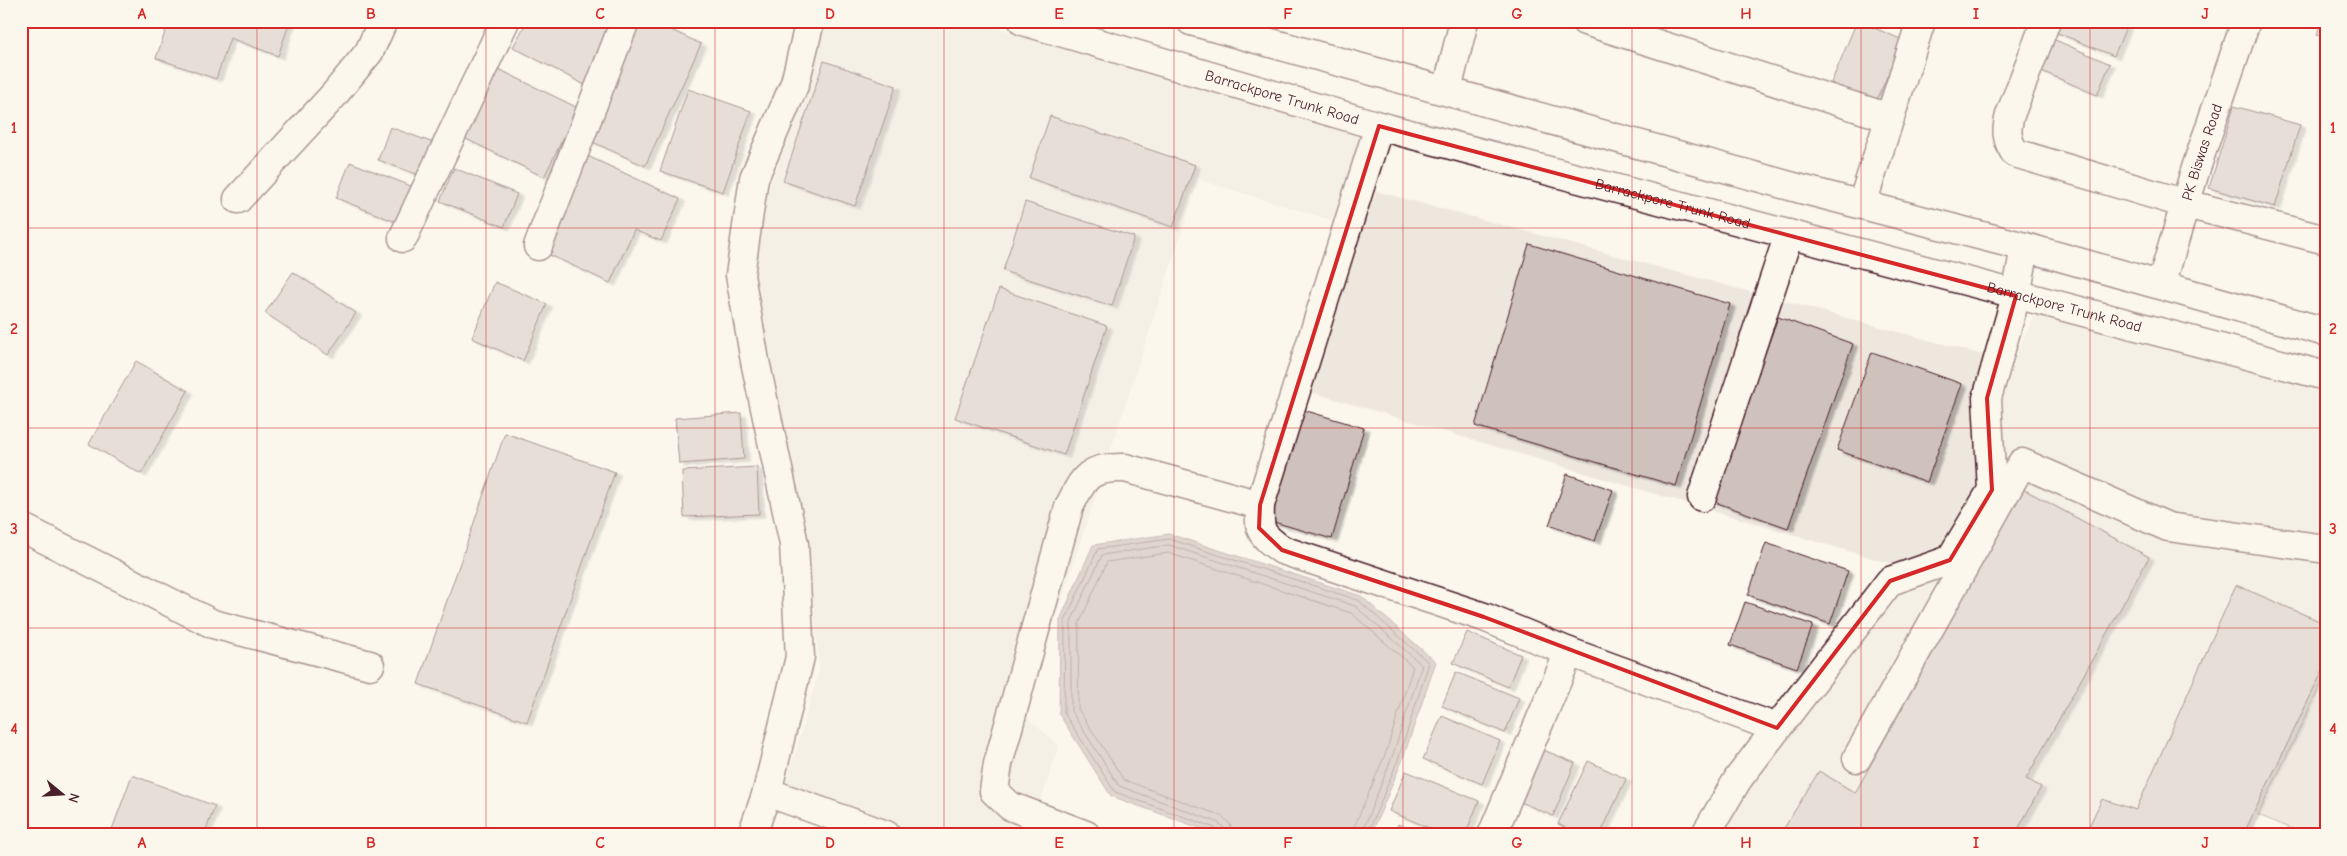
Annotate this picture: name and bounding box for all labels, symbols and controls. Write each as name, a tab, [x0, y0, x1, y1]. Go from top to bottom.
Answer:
text: A	[138, 5, 147, 23]
text: B	[366, 5, 376, 23]
text: C	[595, 5, 605, 23]
text: D	[825, 5, 835, 23]
text: E	[1054, 5, 1064, 23]
text: F	[1283, 5, 1293, 23]
text: G	[1511, 5, 1523, 23]
text: H	[1740, 5, 1752, 23]
text: I	[1973, 5, 1979, 23]
text: J	[2201, 5, 2209, 23]
street label: Barrackpore Trunk Road	[1203, 66, 1361, 129]
street label: PK Biswas Road	[2178, 101, 2226, 203]
text: 1	[11, 119, 17, 137]
text: 1	[2330, 119, 2336, 137]
street label: Barrackpore Trunk Road	[1593, 174, 1752, 233]
street label: Barrackpore Trunk Road	[1985, 278, 2144, 336]
text: 2	[10, 320, 18, 338]
text: 2	[2329, 320, 2337, 338]
text: 3	[10, 520, 18, 538]
text: 3	[2329, 520, 2337, 538]
text: 4	[10, 720, 18, 738]
text: 4	[2329, 720, 2337, 738]
north arrow	[38, 768, 88, 818]
text: N	[64, 791, 83, 805]
text: A	[138, 834, 147, 852]
text: B	[366, 834, 376, 852]
text: C	[595, 834, 605, 852]
text: D	[825, 834, 835, 852]
text: E	[1054, 834, 1064, 852]
text: F	[1283, 834, 1293, 852]
text: G	[1511, 834, 1523, 852]
text: H	[1740, 834, 1752, 852]
text: I	[1973, 834, 1979, 852]
text: J	[2201, 834, 2209, 852]

